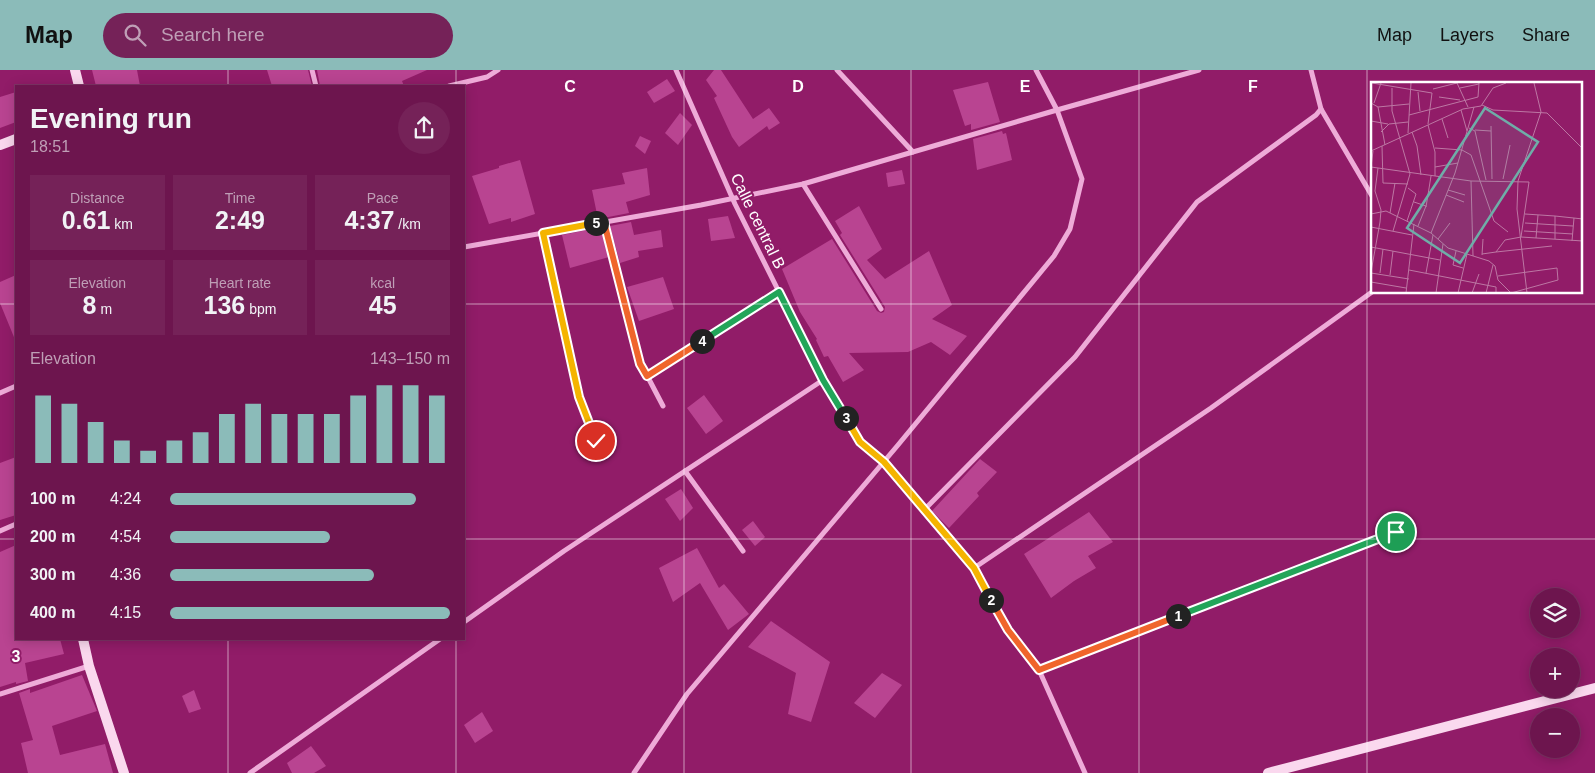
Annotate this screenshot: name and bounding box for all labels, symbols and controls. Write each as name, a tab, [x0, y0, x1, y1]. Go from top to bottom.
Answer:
search box	[103, 13, 453, 58]
text: Map	[25, 21, 73, 48]
icon: search	[121, 21, 149, 49]
text: Search here	[161, 24, 265, 45]
text: Map	[1377, 25, 1412, 45]
text: Layers	[1440, 25, 1494, 45]
text: Share	[1522, 25, 1570, 45]
text: C	[564, 78, 576, 95]
text: D	[792, 78, 804, 95]
text: E	[1020, 78, 1031, 95]
text: F	[1248, 78, 1258, 95]
inset map	[1371, 82, 1582, 294]
button: share	[398, 102, 450, 154]
text: Evening run	[30, 103, 192, 134]
text: 18:51	[30, 138, 70, 155]
street label: Calle central B	[728, 171, 788, 271]
text: Distance	[70, 190, 125, 206]
text: Time	[225, 190, 255, 206]
text: Pace	[367, 190, 399, 206]
text: 0.61	[62, 206, 110, 234]
text: 2:49	[215, 206, 265, 234]
text: 4:37	[344, 206, 394, 234]
pin: 5	[584, 210, 608, 236]
text: 5	[593, 215, 600, 231]
text: km	[110, 216, 133, 232]
text: /km	[394, 216, 421, 232]
text: Elevation	[69, 275, 126, 291]
text: Heart rate	[209, 275, 271, 291]
text: kcal	[370, 275, 395, 291]
text: 8	[83, 291, 97, 319]
text: 136	[204, 291, 245, 319]
text: 45	[369, 291, 397, 319]
text: m	[97, 301, 112, 317]
text: bpm	[245, 301, 276, 317]
pin: 4	[690, 328, 714, 354]
text: 4	[699, 333, 706, 349]
text: Elevation	[30, 350, 96, 367]
text: 143–150 m	[370, 350, 450, 367]
pin: 3	[834, 406, 858, 430]
text: 3	[843, 410, 850, 426]
pin	[575, 420, 617, 462]
icon: check	[582, 427, 610, 455]
text: 100 m	[30, 490, 75, 507]
text: 4:24	[110, 490, 141, 507]
pin	[1375, 511, 1417, 553]
icon: arrive	[1382, 518, 1410, 546]
text: 200 m	[30, 528, 75, 545]
text: 4:54	[110, 528, 141, 545]
text: 300 m	[30, 566, 75, 583]
text: 4:36	[110, 566, 141, 583]
pin: 2	[978, 588, 1004, 612]
map controls	[1530, 588, 1580, 758]
button: layers	[1530, 588, 1580, 638]
text: 2	[988, 592, 995, 608]
text: 400 m	[30, 604, 75, 621]
text: 4:15	[110, 604, 141, 621]
pin: 1	[1166, 604, 1190, 628]
text: 1	[1175, 608, 1182, 624]
text: 3	[12, 648, 21, 665]
button: +	[1530, 648, 1580, 698]
button: −	[1530, 708, 1580, 758]

